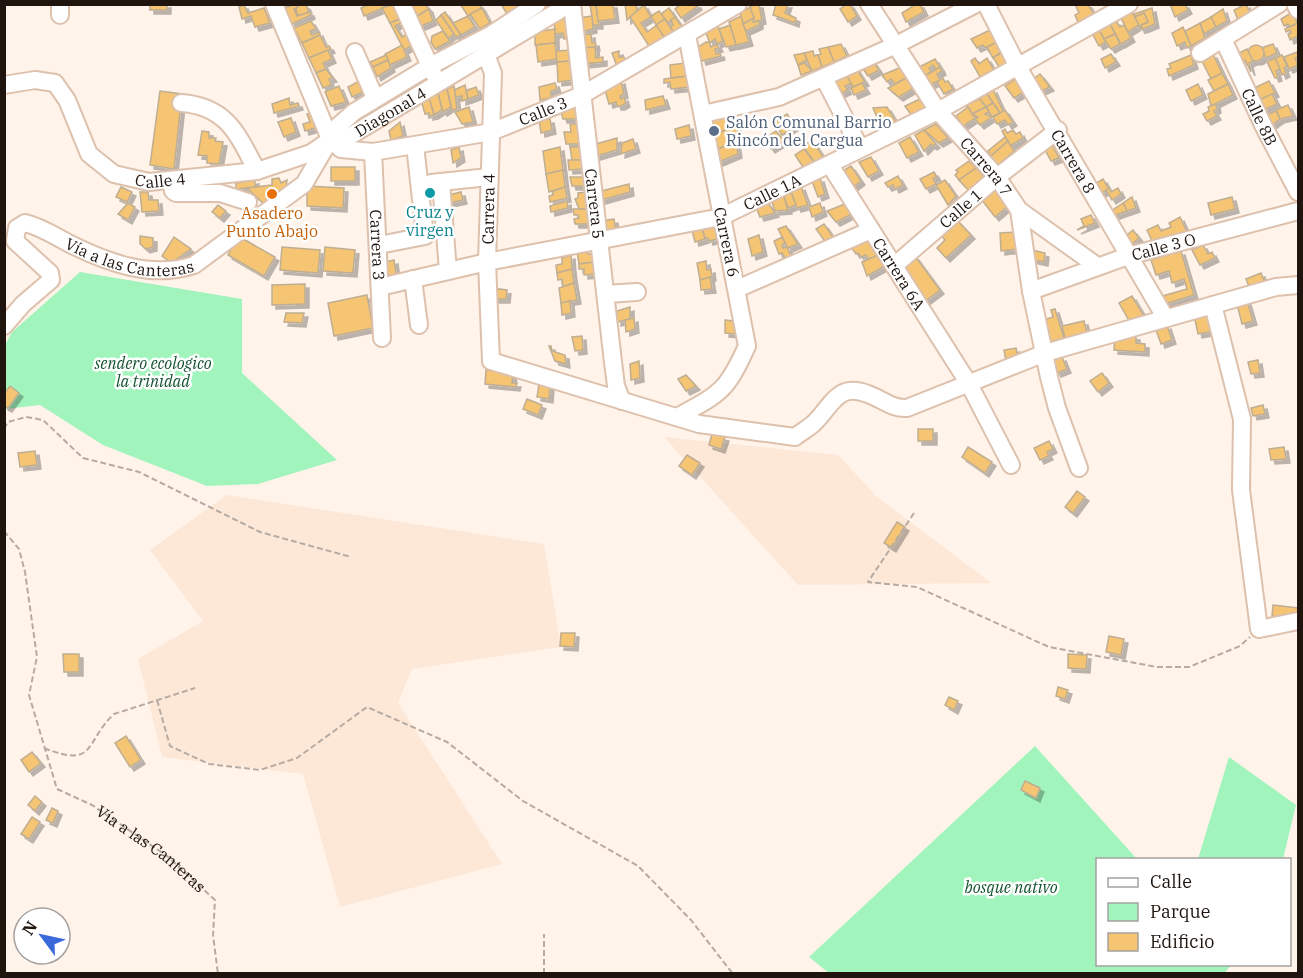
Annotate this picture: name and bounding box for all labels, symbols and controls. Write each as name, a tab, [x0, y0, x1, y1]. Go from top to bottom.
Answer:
street label: Diagonal 4	[351, 83, 430, 141]
street label: Calle 8B	[1237, 85, 1282, 149]
street label: Calle 3	[516, 92, 570, 130]
place label: Salón Comunal Barrio Rincón del Cargua	[726, 112, 891, 150]
marker: Salón Comunal Barrio Rincón del Cargua	[707, 124, 721, 138]
street label: Carrera 8	[1047, 126, 1100, 197]
street label: Carrera 7	[956, 133, 1017, 200]
street label: Carrera 5	[581, 167, 609, 240]
street label: Calle 4	[133, 168, 186, 192]
street label: Calle 1A	[740, 170, 804, 215]
street label: Carrera 4	[477, 173, 499, 245]
street label: Calle 1	[935, 184, 986, 233]
marker: Cruz y virgen	[423, 186, 437, 200]
marker: Asadero Punto Abajo	[265, 187, 279, 201]
place label: Cruz y virgen	[406, 202, 454, 240]
place label: Asadero Punto Abajo	[226, 203, 318, 241]
street label: Carrera 6	[710, 205, 744, 279]
street label: Carrera 3	[366, 209, 389, 281]
street label: Calle 3 O	[1129, 228, 1198, 265]
street label: Vía a las Canteras	[62, 233, 196, 280]
street label: Carrera 6A	[869, 234, 930, 314]
park label: sendero ecologico la trinidad	[94, 353, 212, 391]
street label: Vía a las Canteras	[92, 801, 210, 897]
legend	[1096, 858, 1291, 966]
text: Calle	[1150, 870, 1192, 893]
park label: bosque nativo	[964, 877, 1058, 897]
text: Parque	[1150, 900, 1210, 923]
north arrow	[12, 906, 72, 966]
text: N	[18, 917, 41, 939]
text: Edificio	[1150, 930, 1214, 953]

